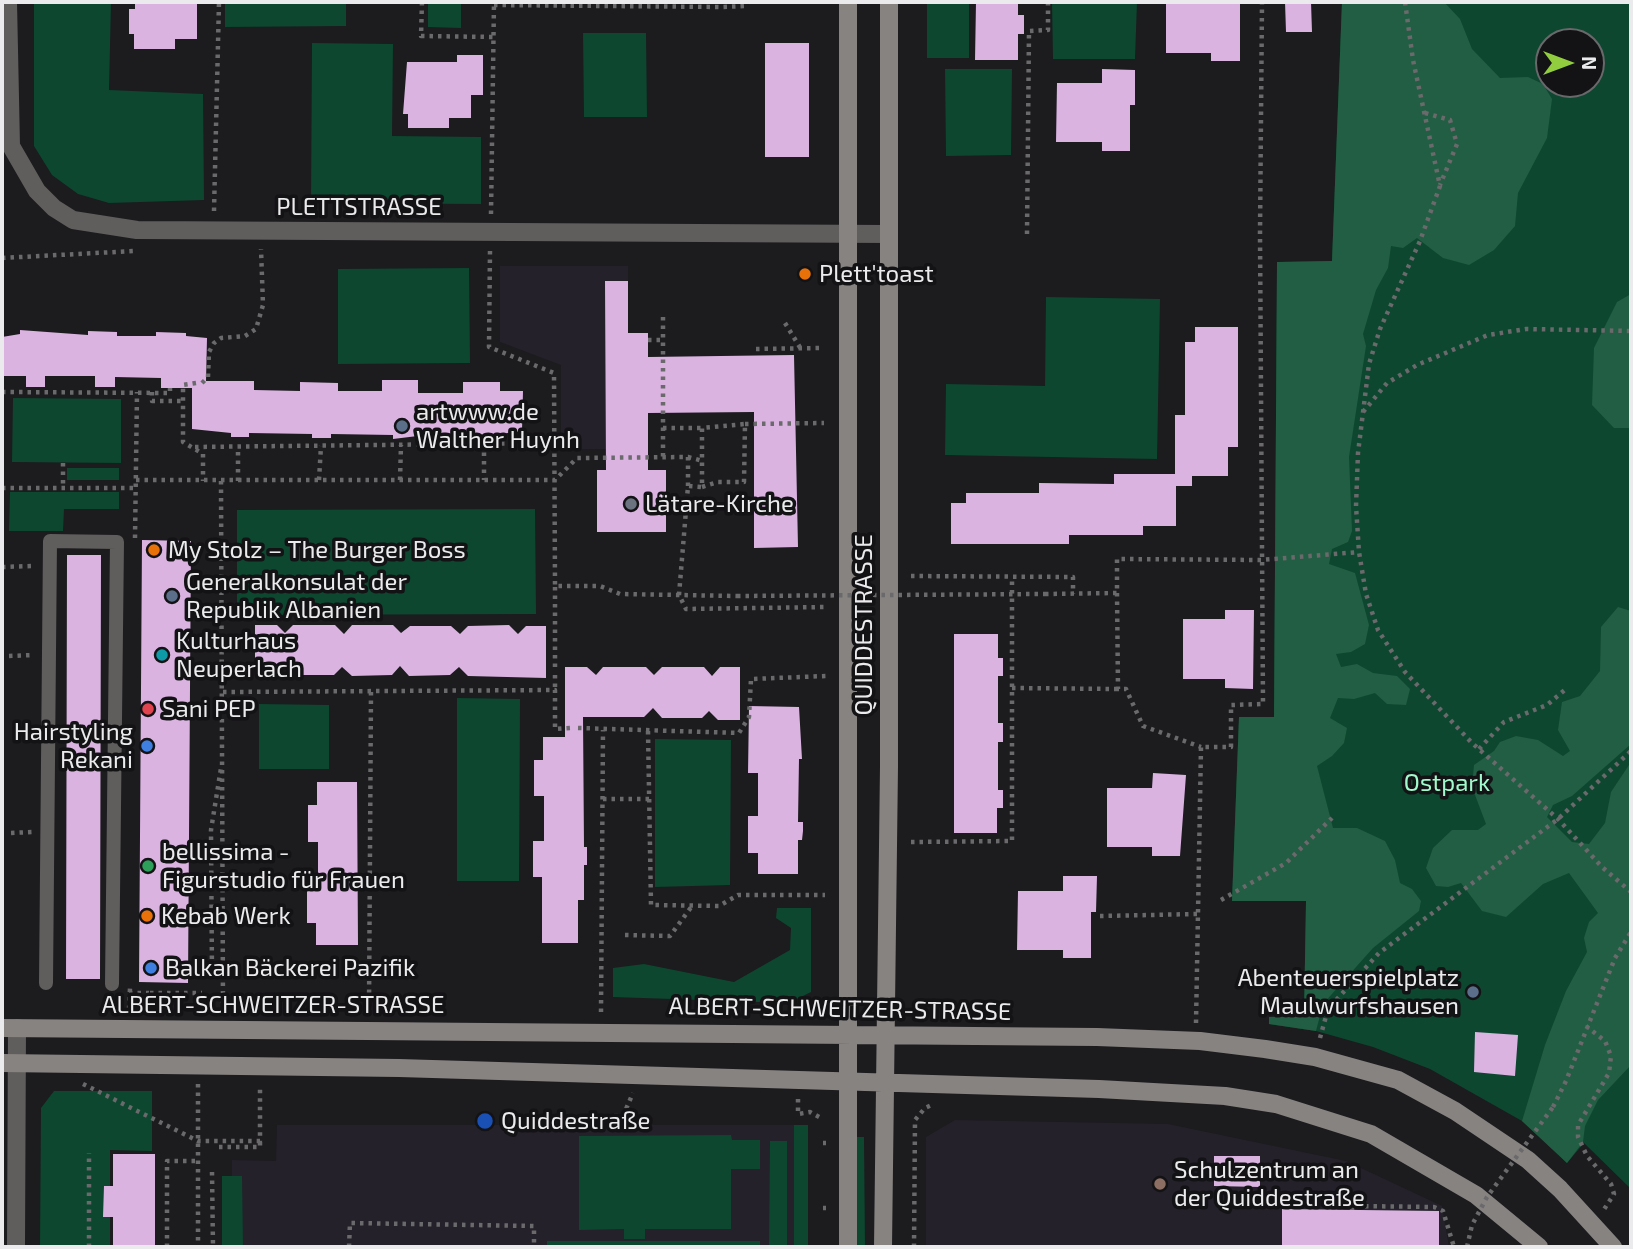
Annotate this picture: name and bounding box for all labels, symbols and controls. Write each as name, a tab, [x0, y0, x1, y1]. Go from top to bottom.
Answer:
north arrow	[1535, 28, 1605, 98]
text: N	[1578, 56, 1601, 70]
street label: PLETTSTRASSE	[276, 193, 442, 221]
place label: Plett'toast	[819, 260, 934, 288]
marker: Plett'toast	[797, 266, 813, 282]
place label: artwww.de Walther Huynh	[416, 398, 580, 454]
marker: artwww.de Walther Huynh	[394, 418, 410, 434]
place label: Lätare-Kirche	[645, 490, 794, 518]
marker: Lätare-Kirche	[623, 496, 639, 512]
street label: QUIDDESTRASSE	[850, 534, 878, 716]
place label: My Stolz – The Burger Boss	[168, 536, 466, 564]
marker: My Stolz – The Burger Boss	[146, 542, 162, 558]
place label: Generalkonsulat der Republik Albanien	[186, 568, 407, 624]
marker: Generalkonsulat der Republik Albanien	[164, 588, 180, 604]
place label: Kulturhaus Neuperlach	[176, 627, 302, 683]
marker: Kulturhaus Neuperlach	[154, 647, 170, 663]
place label: Sani PEP	[162, 695, 256, 723]
marker: Sani PEP	[140, 701, 156, 717]
place label: Hairstyling Rekani	[14, 718, 133, 774]
marker: Hairstyling Rekani	[139, 738, 155, 754]
park label: Ostpark	[1404, 769, 1490, 797]
place label: bellissima - Figurstudio für Frauen	[162, 838, 405, 894]
marker: bellissima - Figurstudio für Frauen	[140, 858, 156, 874]
place label: Kebab Werk	[161, 902, 291, 930]
marker: Kebab Werk	[139, 908, 155, 924]
place label: Balkan Bäckerei Pazifik	[165, 954, 415, 982]
marker: Balkan Bäckerei Pazifik	[143, 960, 159, 976]
place label: Abenteuerspielplatz Maulwurfshausen	[1238, 964, 1459, 1020]
marker: Abenteuerspielplatz Maulwurfshausen	[1465, 984, 1481, 1000]
street label: ALBERT-SCHWEITZER-STRASSE	[102, 991, 444, 1019]
street label: ALBERT-SCHWEITZER-STRASSE	[668, 992, 1012, 1026]
place label: Quiddestraße	[501, 1107, 650, 1135]
marker: Quiddestraße	[475, 1111, 495, 1131]
place label: Schulzentrum an der Quiddestraße	[1174, 1156, 1365, 1212]
marker: Schulzentrum an der Quiddestraße	[1152, 1176, 1168, 1192]

